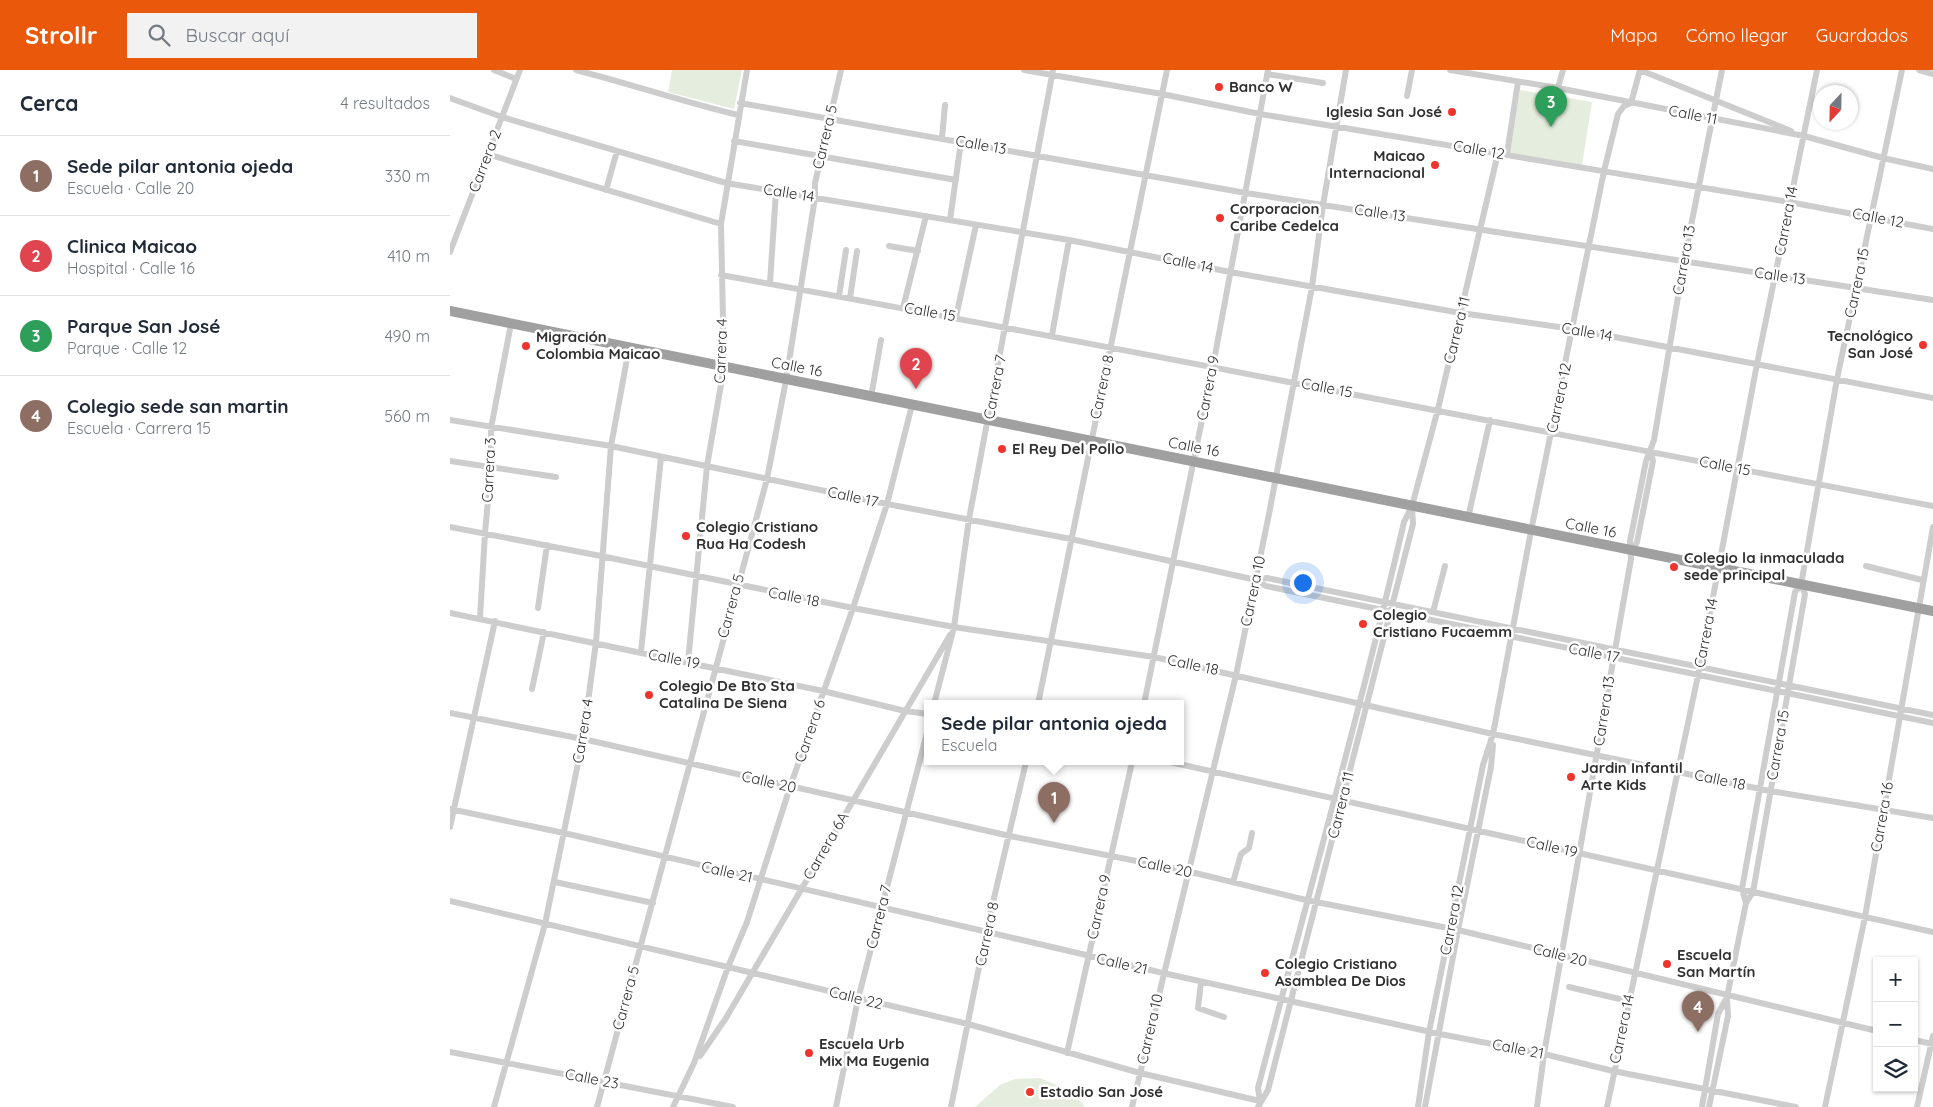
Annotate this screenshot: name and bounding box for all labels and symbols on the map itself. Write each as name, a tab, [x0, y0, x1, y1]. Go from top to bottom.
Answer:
place label: Banco W	[1229, 77, 1293, 96]
marker: Banco W	[1213, 81, 1225, 93]
north arrow	[1813, 85, 1858, 130]
pin: 3	[1535, 86, 1567, 127]
street label: Calle 11	[1667, 100, 1719, 129]
place label: Iglesia San José	[1326, 102, 1442, 121]
street label: Carrera 5	[808, 103, 841, 171]
marker: Iglesia San José	[1446, 106, 1458, 118]
street label: Carrera 2	[464, 127, 505, 195]
street label: Calle 13	[954, 131, 1008, 158]
street label: Calle 12	[1452, 136, 1506, 163]
place label: Maicao Internacional	[1329, 146, 1425, 182]
marker: Maicao Internacional	[1429, 159, 1441, 171]
street label: Calle 14	[762, 179, 816, 206]
street label: Carrera 14	[1769, 184, 1802, 257]
place label: Corporacion Caribe Cedelca	[1230, 199, 1339, 235]
street label: Calle 13	[1353, 200, 1407, 226]
street label: Calle 12	[1851, 203, 1905, 232]
marker: Corporacion Caribe Cedelca	[1214, 212, 1226, 224]
street label: Carrera 13	[1668, 223, 1699, 296]
street label: Carrera 15	[1840, 246, 1873, 320]
street label: Calle 14	[1161, 248, 1215, 277]
street label: Calle 13	[1753, 263, 1807, 289]
street label: Carrera 11	[1439, 294, 1474, 365]
street label: Calle 15	[903, 298, 957, 325]
street label: Carrera 4	[710, 318, 731, 384]
street label: Calle 14	[1560, 318, 1614, 345]
place label: Tecnológico San José	[1827, 326, 1913, 362]
place label: Migración Colombia Maicao	[536, 327, 660, 363]
marker: Tecnológico San José	[1917, 339, 1929, 351]
marker: Migración Colombia Maicao	[520, 340, 532, 352]
pin: 2	[900, 348, 932, 389]
street label: Calle 16	[770, 352, 824, 381]
street label: Carrera 7	[979, 353, 1010, 421]
street label: Carrera 8	[1085, 353, 1118, 421]
street label: Carrera 9	[1192, 354, 1223, 422]
street label: Carrera 12	[1542, 361, 1575, 435]
street label: Calle 15	[1300, 373, 1354, 402]
street label: Calle 16	[1167, 432, 1221, 461]
street label: Carrera 3	[477, 437, 500, 503]
place label: El Rey Del Pollo	[1012, 439, 1124, 458]
marker: El Rey Del Pollo	[996, 443, 1008, 455]
street label: Calle 15	[1698, 451, 1752, 480]
street label: Calle 17	[826, 482, 881, 511]
street label: Calle 16	[1564, 513, 1618, 542]
place label: Colegio Cristiano Rua Ha Codesh	[696, 517, 818, 553]
marker: Colegio Cristiano Rua Ha Codesh	[680, 530, 692, 542]
place label: Colegio la inmaculada sede principal	[1684, 548, 1844, 584]
street label: Carrera 10	[1236, 554, 1269, 628]
marker: Colegio la inmaculada sede principal	[1668, 561, 1680, 573]
your location	[1290, 570, 1316, 596]
street label: Carrera 5	[713, 572, 748, 640]
street label: Calle 18	[767, 582, 821, 611]
street label: Carrera 14	[1689, 596, 1722, 669]
place label: Colegio Cristiano Fucaemm	[1373, 605, 1512, 641]
marker: Colegio Cristiano Fucaemm	[1357, 618, 1369, 630]
street label: Calle 17	[1567, 638, 1621, 667]
street label: Calle 19	[647, 644, 701, 673]
street label: Calle 18	[1166, 650, 1220, 679]
street label: Carrera 13	[1589, 674, 1618, 747]
place label: Colegio De Bto Sta Catalina De Siena	[659, 676, 795, 712]
marker: Colegio De Bto Sta Catalina De Siena	[643, 689, 655, 701]
street label: Carrera 4	[568, 697, 597, 765]
street label: Carrera 6	[790, 697, 829, 765]
street label: Carrera 15	[1762, 708, 1793, 782]
place label: Jardin Infantil Arte Kids	[1581, 758, 1683, 794]
street label: Calle 18	[1693, 765, 1747, 794]
street label: Calle 20	[740, 766, 798, 797]
street label: Carrera 11	[1323, 769, 1358, 840]
marker: Jardin Infantil Arte Kids	[1565, 771, 1577, 783]
street label: Carrera 16	[1866, 780, 1897, 854]
pin: 1	[1038, 782, 1070, 823]
street label: Carrera 6A	[799, 808, 853, 883]
street label: Calle 19	[1525, 831, 1580, 862]
street label: Calle 20	[1136, 851, 1194, 882]
street label: Calle 21	[700, 856, 755, 887]
street label: Carrera 9	[1082, 873, 1115, 941]
street label: Carrera 7	[861, 883, 896, 951]
street label: Carrera 12	[1435, 883, 1468, 957]
street label: Carrera 8	[970, 900, 1003, 968]
street label: Calle 20	[1531, 939, 1589, 970]
place label: Escuela San Martín	[1677, 945, 1755, 981]
street label: Calle 21	[1095, 948, 1150, 979]
place label: Colegio Cristiano Asamblea De Dios	[1275, 954, 1406, 990]
marker: Escuela San Martín	[1661, 958, 1673, 970]
street label: Carrera 5	[608, 964, 643, 1032]
marker: Colegio Cristiano Asamblea De Dios	[1259, 967, 1271, 979]
street label: Calle 22	[827, 982, 885, 1013]
pin: 4	[1682, 991, 1714, 1032]
street label: Carrera 10	[1132, 992, 1167, 1066]
street label: Carrera 14	[1605, 992, 1638, 1065]
place label: Escuela Urb Mix Ma Eugenia	[819, 1034, 929, 1070]
street label: Calle 21	[1491, 1034, 1545, 1063]
marker: Escuela Urb Mix Ma Eugenia	[803, 1047, 815, 1059]
street label: Calle 23	[564, 1064, 621, 1093]
place label: Estadio San José	[1040, 1082, 1163, 1101]
marker: Estadio San José	[1024, 1086, 1036, 1098]

